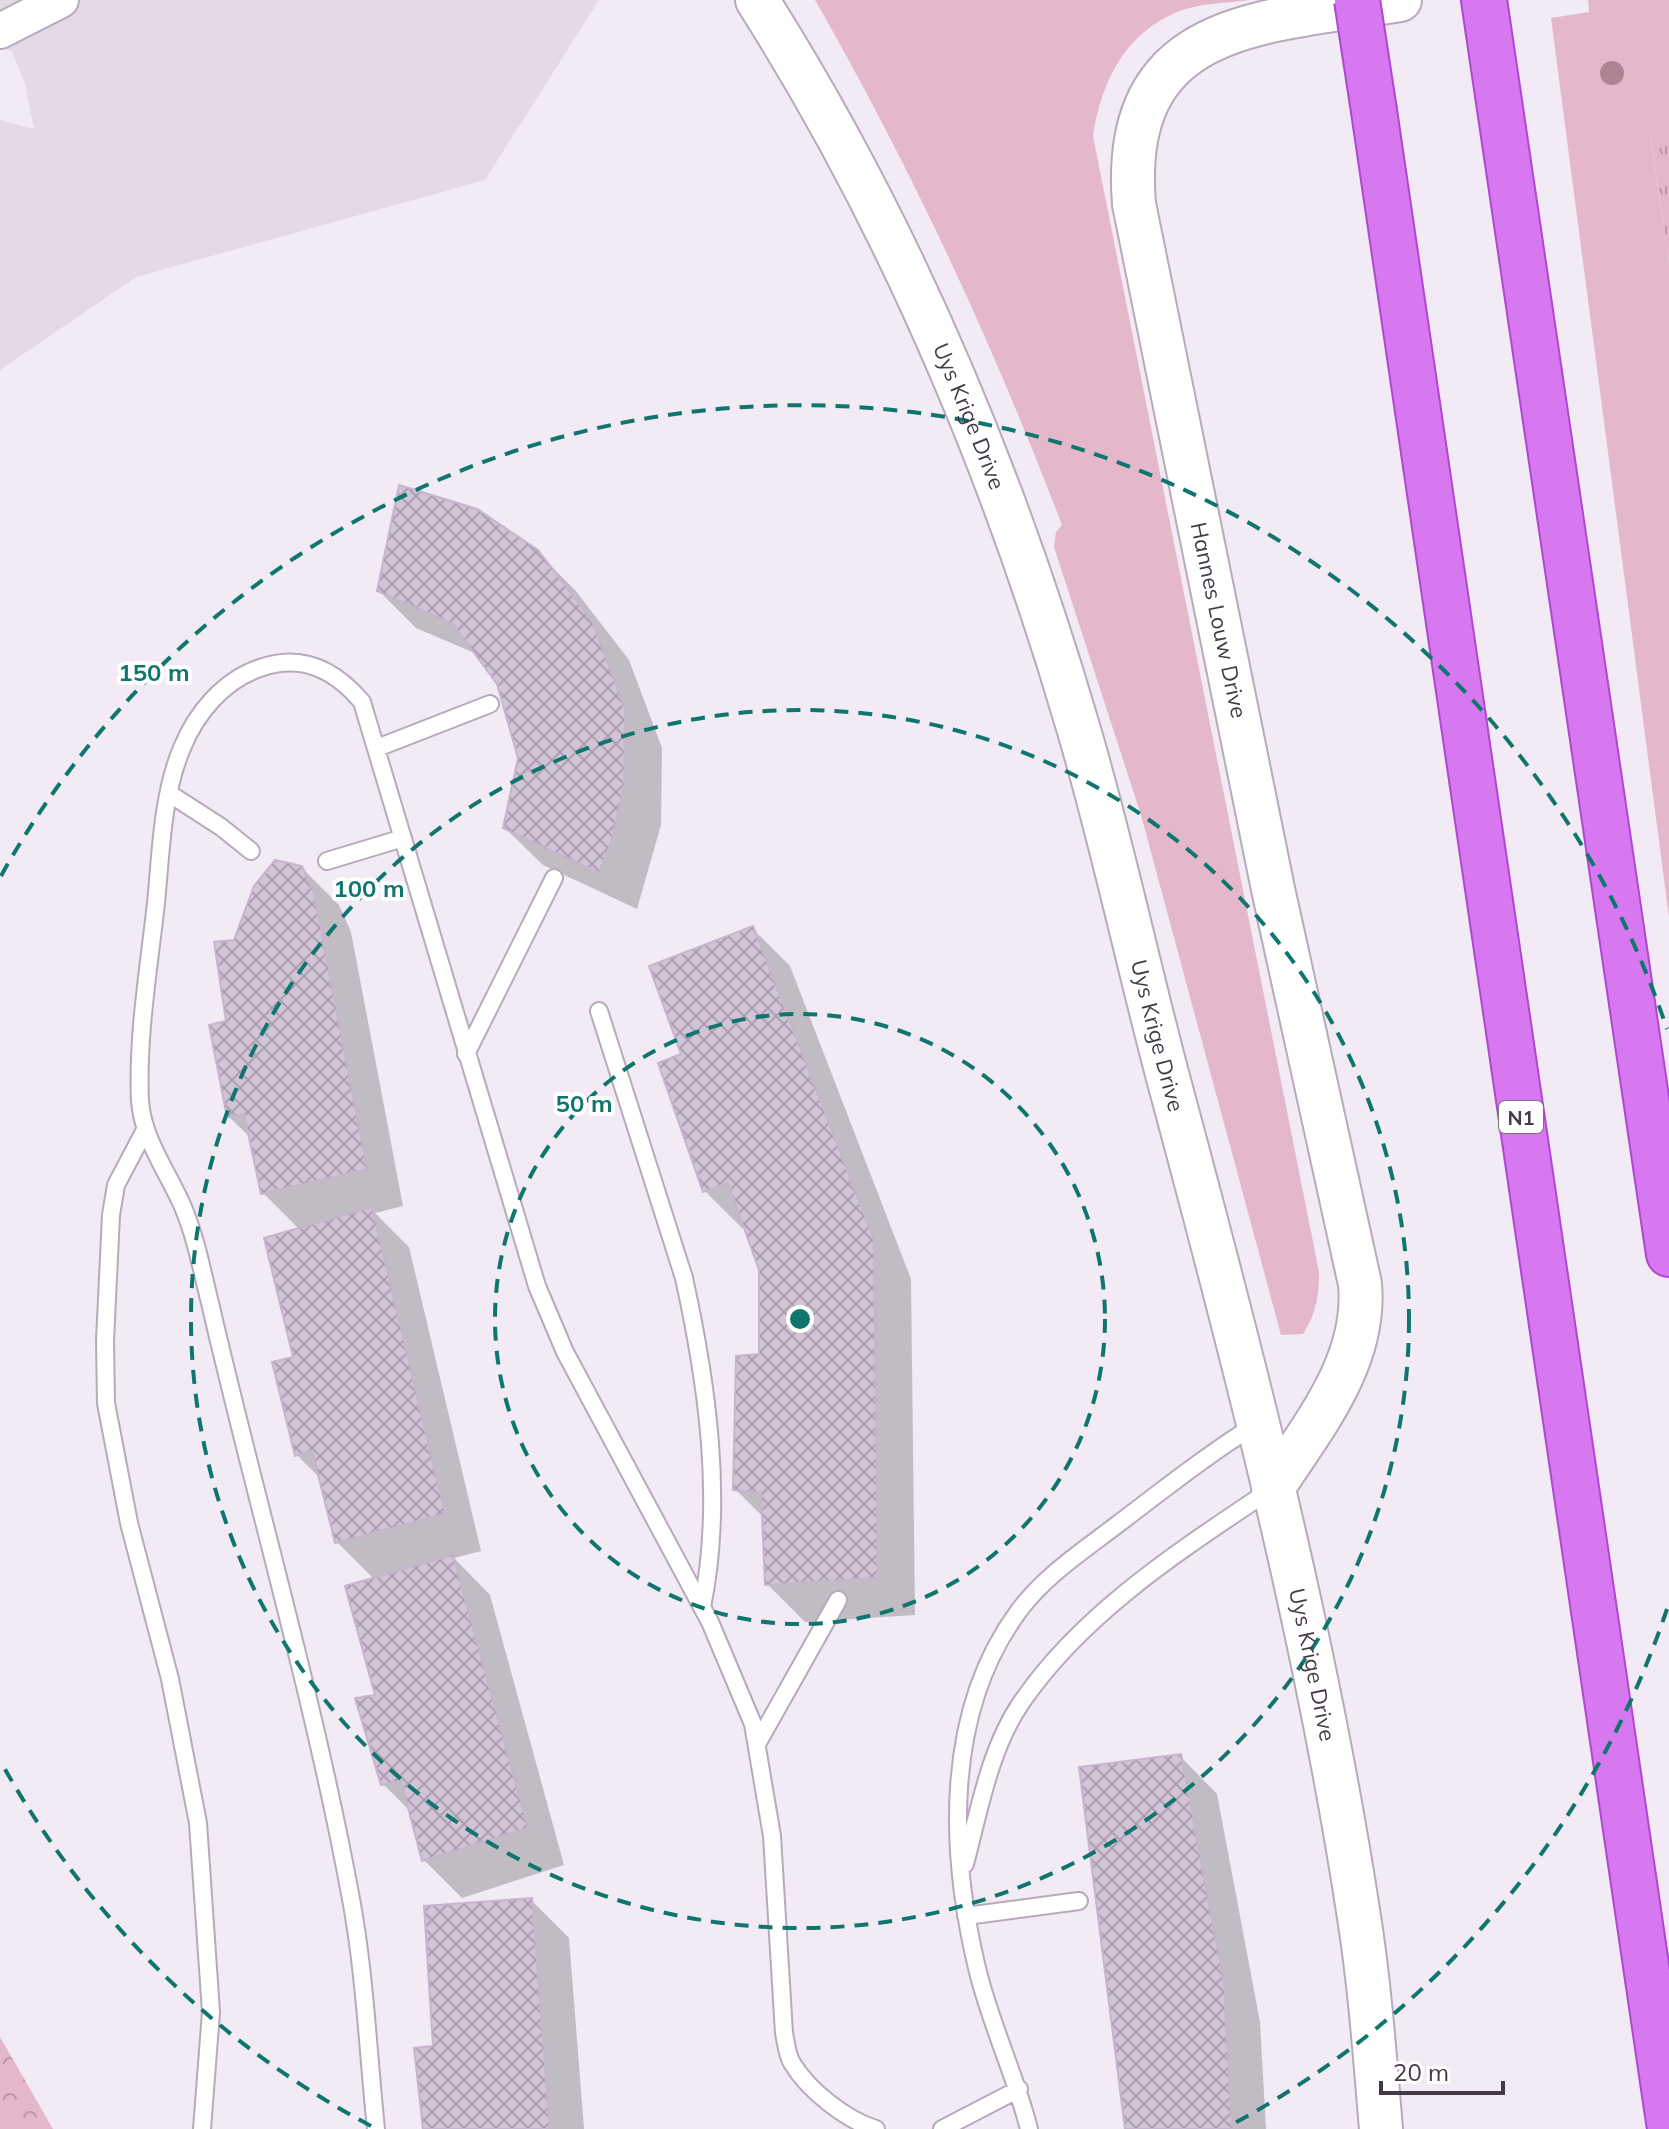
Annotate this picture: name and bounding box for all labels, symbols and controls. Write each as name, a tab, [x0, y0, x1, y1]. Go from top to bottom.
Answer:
street label: Uys Krige Drive	[927, 339, 1012, 493]
street label: Hannes Louw Drive	[1185, 519, 1253, 721]
text: 150 m	[118, 657, 190, 687]
text: 100 m	[333, 873, 405, 903]
street label: Uys Krige Drive	[1125, 957, 1190, 1115]
text: 50 m	[556, 1088, 612, 1118]
road number: N1	[1499, 1101, 1543, 1133]
centre of rings	[786, 1305, 814, 1333]
street label: Uys Krige Drive	[1283, 1585, 1342, 1743]
scale bar	[1381, 2045, 1503, 2095]
text: 20 m	[1393, 2057, 1449, 2087]

